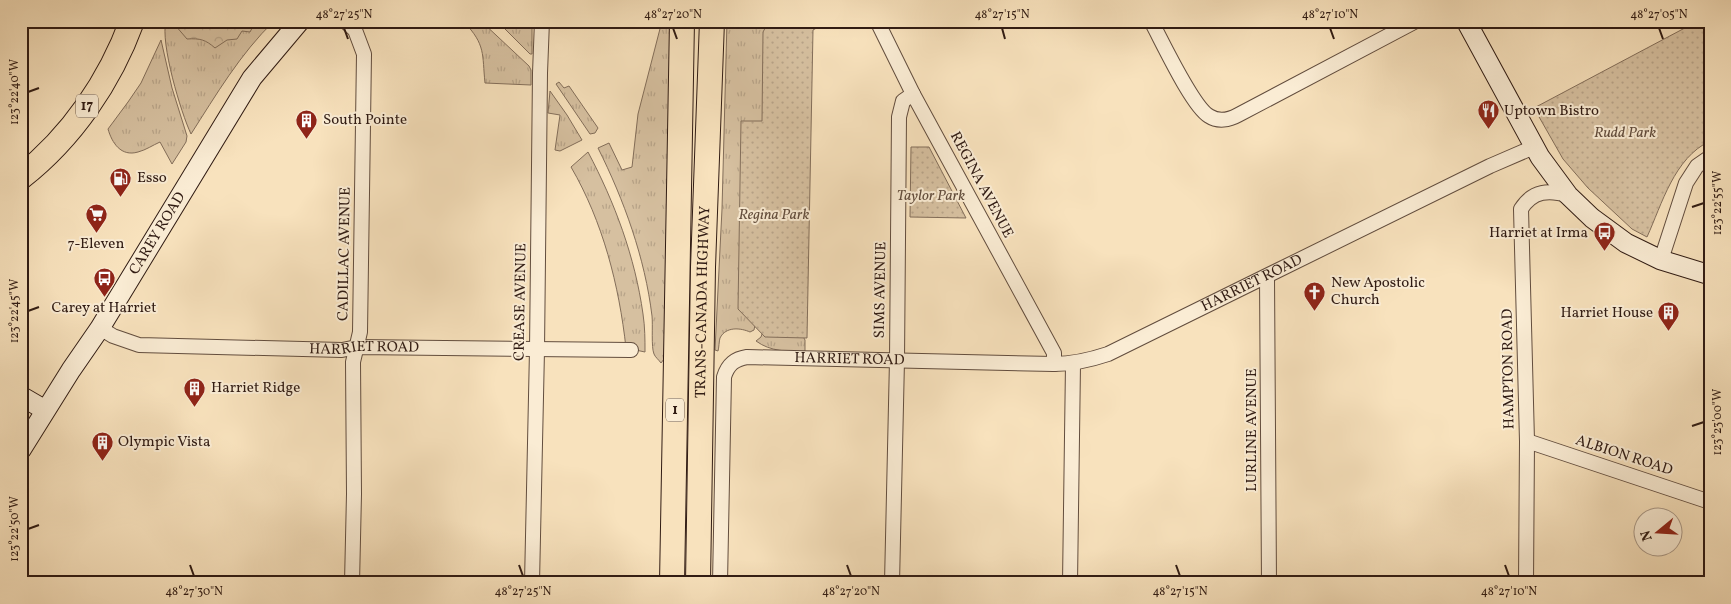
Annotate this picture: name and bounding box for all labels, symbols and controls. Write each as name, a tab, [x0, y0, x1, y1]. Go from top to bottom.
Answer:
text: 48°27'25"N	[316, 7, 373, 23]
text: 48°27'20"N	[644, 7, 702, 23]
text: 48°27'15"N	[974, 7, 1030, 23]
text: 48°27'10"N	[1302, 7, 1358, 23]
text: 48°27'05"N	[1630, 7, 1688, 23]
text: 123°22'40"W	[7, 59, 23, 125]
road number: 17	[76, 94, 98, 118]
restaurant icon: Uptown Bistro	[1476, 99, 1500, 130]
place label: Uptown Bistro	[1504, 101, 1599, 122]
building icon: South Pointe	[295, 108, 319, 139]
place label: South Pointe	[323, 110, 407, 131]
park label: Rudd Park	[1594, 123, 1656, 144]
street label: REGINA AVENUE	[944, 128, 1018, 242]
fuel station icon: Esso	[109, 166, 133, 197]
place label: Esso	[137, 168, 167, 189]
text: 123°22'55"W	[1710, 171, 1726, 235]
park label: Taylor Park	[897, 186, 965, 207]
street label: CADILLAC AVENUE	[333, 187, 357, 321]
street label: CAREY ROAD	[124, 188, 191, 279]
supermarket icon: 7-Eleven	[84, 203, 108, 234]
street label: TRANS-CANADA HIGHWAY	[690, 205, 716, 398]
park label: Regina Park	[739, 205, 809, 226]
bus stop icon: Harriet at Irma	[1592, 221, 1616, 252]
place label: Harriet at Irma	[1489, 223, 1588, 244]
place label: 7-Eleven	[68, 234, 124, 255]
street label: SIMS AVENUE	[870, 241, 892, 339]
street label: CREASE AVENUE	[509, 243, 533, 361]
street label: HARRIET ROAD	[1198, 249, 1306, 317]
bus stop icon: Carey at Harriet	[92, 267, 116, 298]
place label: New Apostolic Church	[1331, 273, 1425, 311]
text: 123°22'45"W	[7, 279, 23, 343]
church icon: New Apostolic Church	[1303, 280, 1327, 311]
place label: Carey at Harriet	[52, 298, 156, 319]
building icon: Harriet House	[1657, 301, 1681, 332]
place label: Harriet House	[1561, 303, 1653, 324]
street label: HAMPTON ROAD	[1497, 308, 1521, 430]
street label: HARRIET ROAD	[309, 336, 419, 360]
street label: HARRIET ROAD	[794, 348, 905, 371]
street label: LURLINE AVENUE	[1242, 368, 1263, 492]
building icon: Harriet Ridge	[183, 376, 207, 407]
place label: Harriet Ridge	[211, 378, 300, 399]
text: 123°23'00"W	[1710, 389, 1726, 455]
road number: 1	[666, 398, 684, 422]
building icon: Olympic Vista	[90, 430, 114, 461]
street label: ALBION ROAD	[1573, 430, 1675, 482]
place label: Olympic Vista	[118, 432, 210, 453]
text: 123°22'50"W	[7, 496, 23, 562]
north arrow	[1634, 506, 1684, 556]
text: N	[1636, 528, 1658, 543]
text: 48°27'30"N	[165, 584, 223, 600]
text: 48°27'25"N	[495, 584, 552, 600]
text: 48°27'20"N	[822, 584, 880, 600]
text: 48°27'15"N	[1152, 584, 1208, 600]
text: 48°27'10"N	[1481, 584, 1537, 600]

